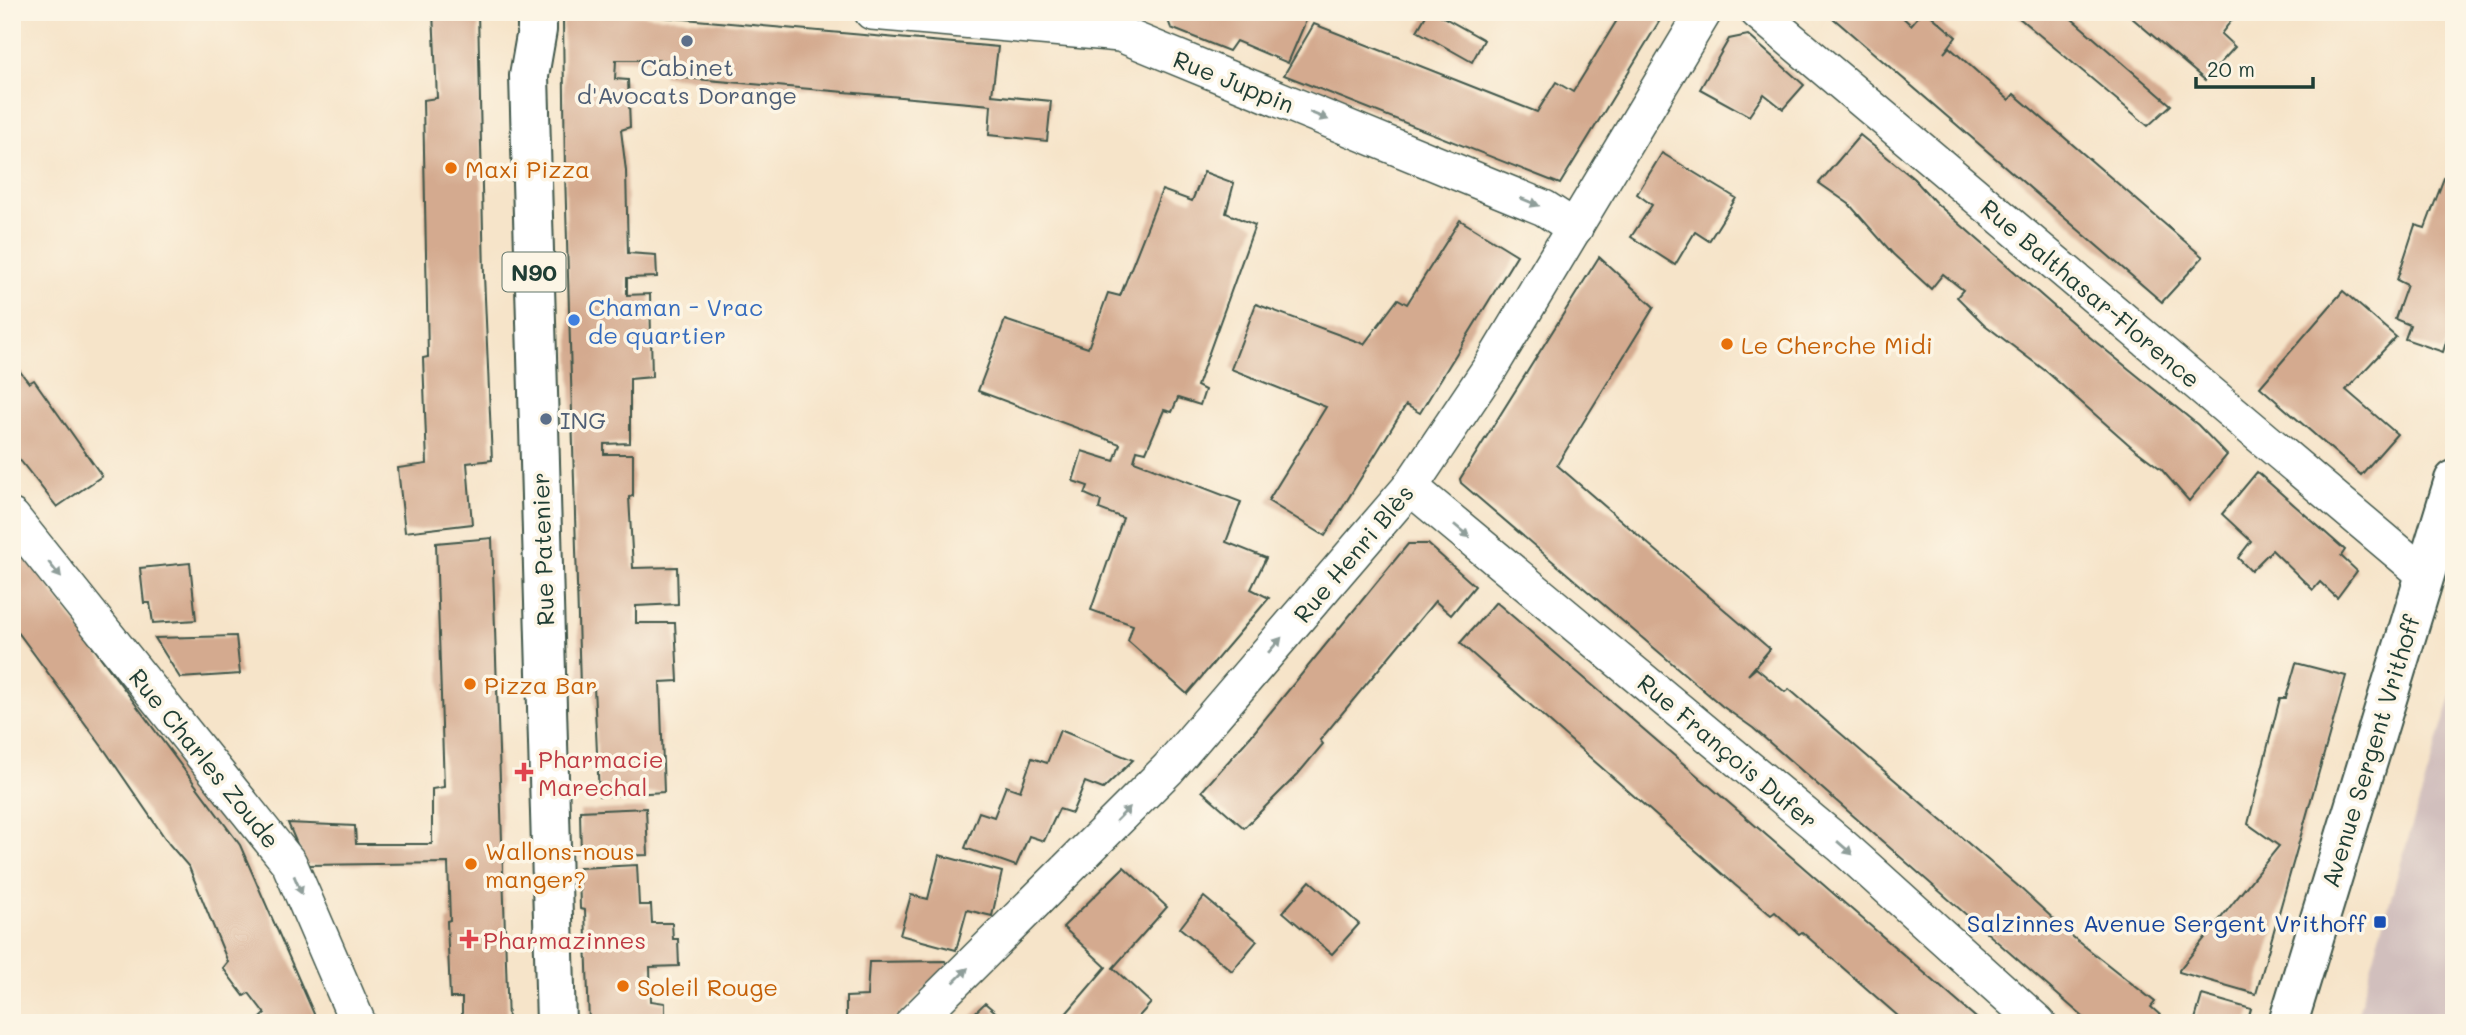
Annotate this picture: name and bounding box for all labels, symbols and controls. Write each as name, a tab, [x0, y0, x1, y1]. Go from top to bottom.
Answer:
marker: Cabinet d'Avocats Dorange	[679, 33, 695, 49]
street label: Rue Juppin	[1169, 43, 1299, 119]
scale bar	[2196, 46, 2314, 90]
place label: Cabinet d'Avocats Dorange	[577, 51, 797, 110]
text: 20 m	[2207, 55, 2255, 82]
one-way arrow	[1309, 111, 1330, 122]
place label: Maxi Pizza	[465, 153, 590, 184]
marker: Maxi Pizza	[443, 160, 459, 176]
street label: Rue Balthasar-Florence	[1975, 192, 2207, 394]
one-way arrow	[1519, 197, 1540, 208]
road number: N90	[503, 252, 566, 292]
place label: Chaman - Vrac de quartier	[588, 291, 763, 350]
marker: Chaman - Vrac de quartier	[566, 312, 582, 328]
place label: Le Cherche Midi	[1741, 329, 1933, 360]
marker: Le Cherche Midi	[1719, 336, 1735, 352]
place label: ING	[560, 404, 606, 435]
marker: ING	[538, 411, 554, 427]
street label: Rue Patenier	[524, 472, 560, 626]
street label: Rue Henri Blès	[1286, 477, 1420, 629]
one-way arrow	[1454, 523, 1471, 538]
one-way arrow	[47, 560, 62, 578]
street label: Avenue Sergent Vrithoff	[2314, 610, 2426, 891]
one-way arrow	[1267, 637, 1282, 654]
street label: Rue Charles Zoude	[123, 662, 287, 854]
street label: Rue François Dufer	[1632, 667, 1824, 835]
place label: Pizza Bar	[484, 669, 597, 700]
marker: Pizza Bar	[462, 676, 478, 692]
place label: Pharmacie Marechal	[538, 743, 664, 802]
marker: Pharmacie Marechal	[516, 764, 532, 780]
one-way arrow	[1114, 806, 1130, 823]
place label: Wallons-nous manger?	[485, 835, 635, 894]
one-way arrow	[1836, 840, 1853, 856]
marker: Wallons-nous manger?	[463, 856, 479, 872]
one-way arrow	[292, 875, 304, 895]
place label: Salzinnes Avenue Sergent Vrithoff	[1967, 907, 2367, 938]
marker: Salzinnes Avenue Sergent Vrithoff	[2372, 914, 2388, 930]
place label: Pharmazinnes	[483, 924, 646, 955]
marker: Pharmazinnes	[461, 931, 477, 947]
one-way arrow	[953, 966, 970, 983]
place label: Soleil Rouge	[637, 971, 778, 1002]
marker: Soleil Rouge	[615, 978, 631, 994]

